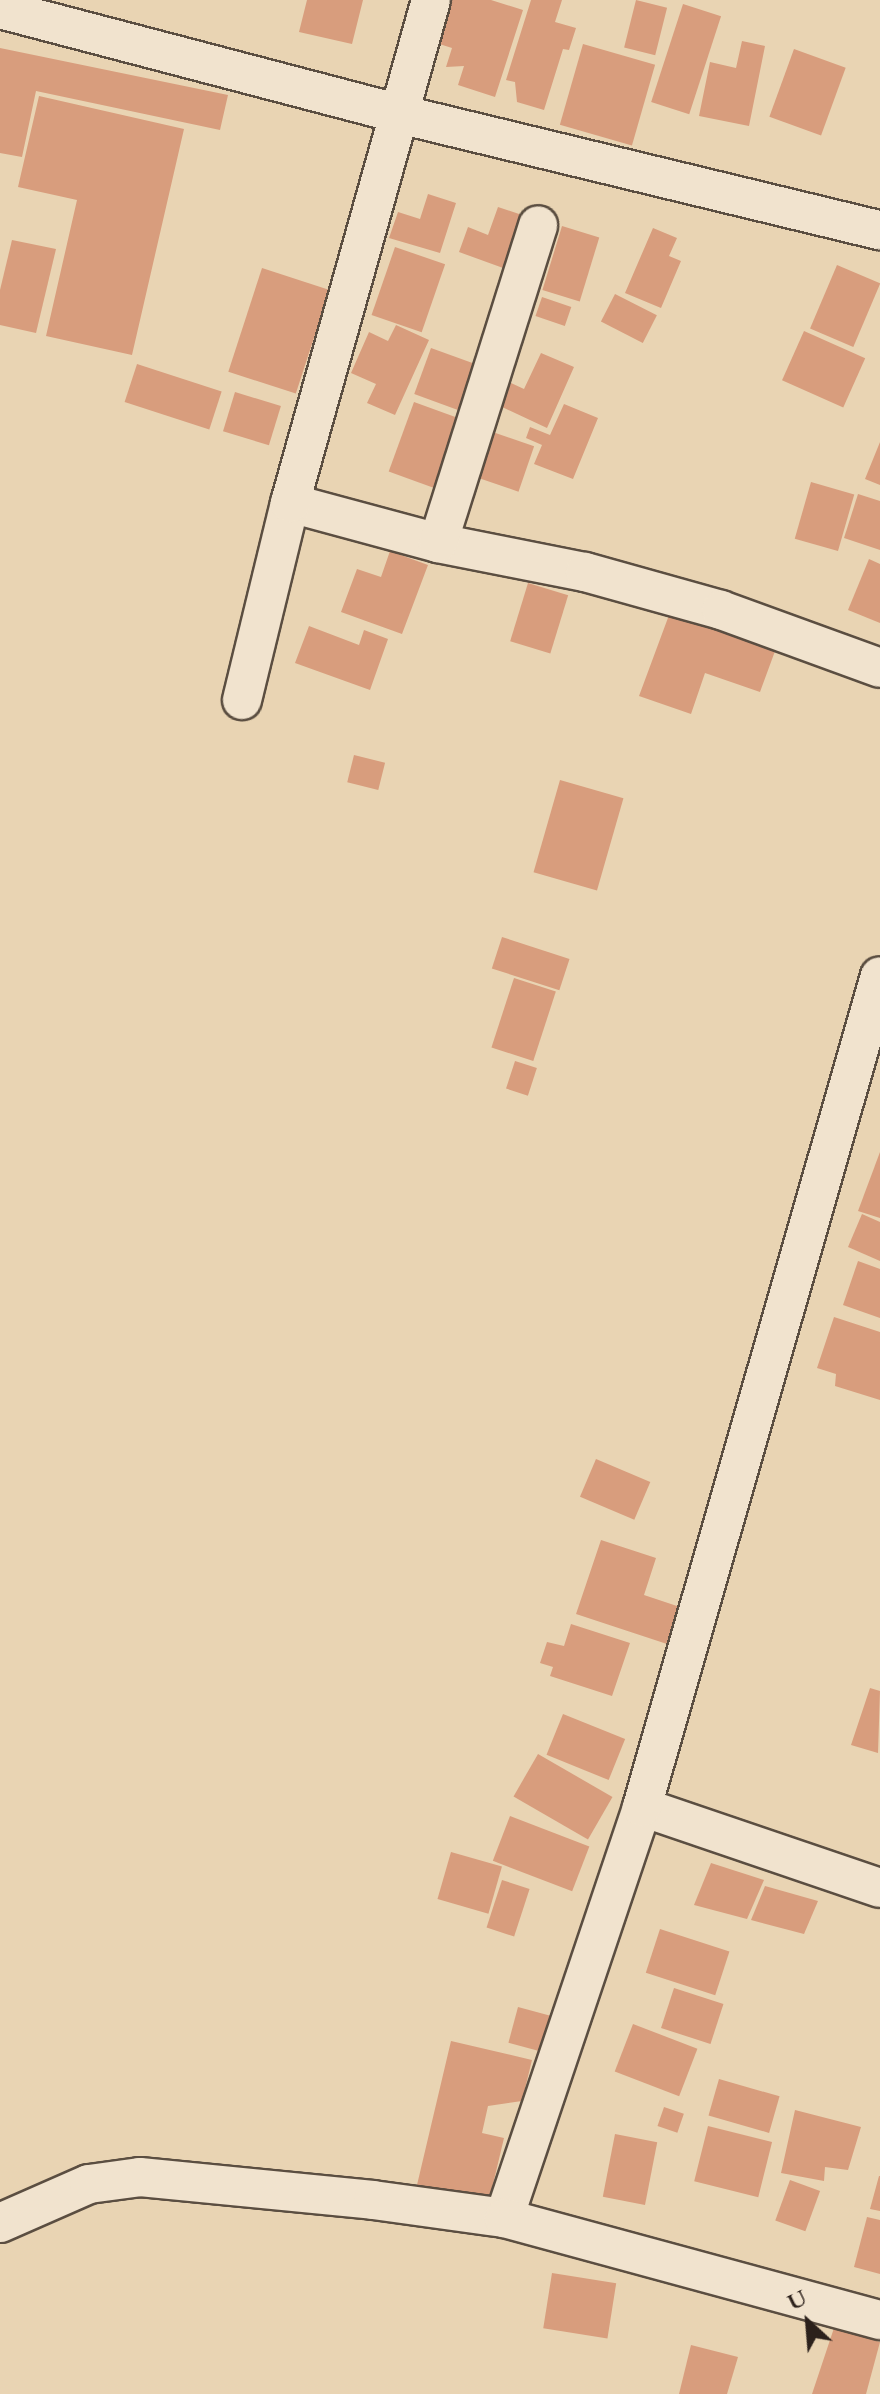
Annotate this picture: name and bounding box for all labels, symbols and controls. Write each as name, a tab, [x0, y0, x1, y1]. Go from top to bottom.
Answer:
north arrow	[768, 2282, 848, 2362]
text: U	[783, 2283, 812, 2318]

